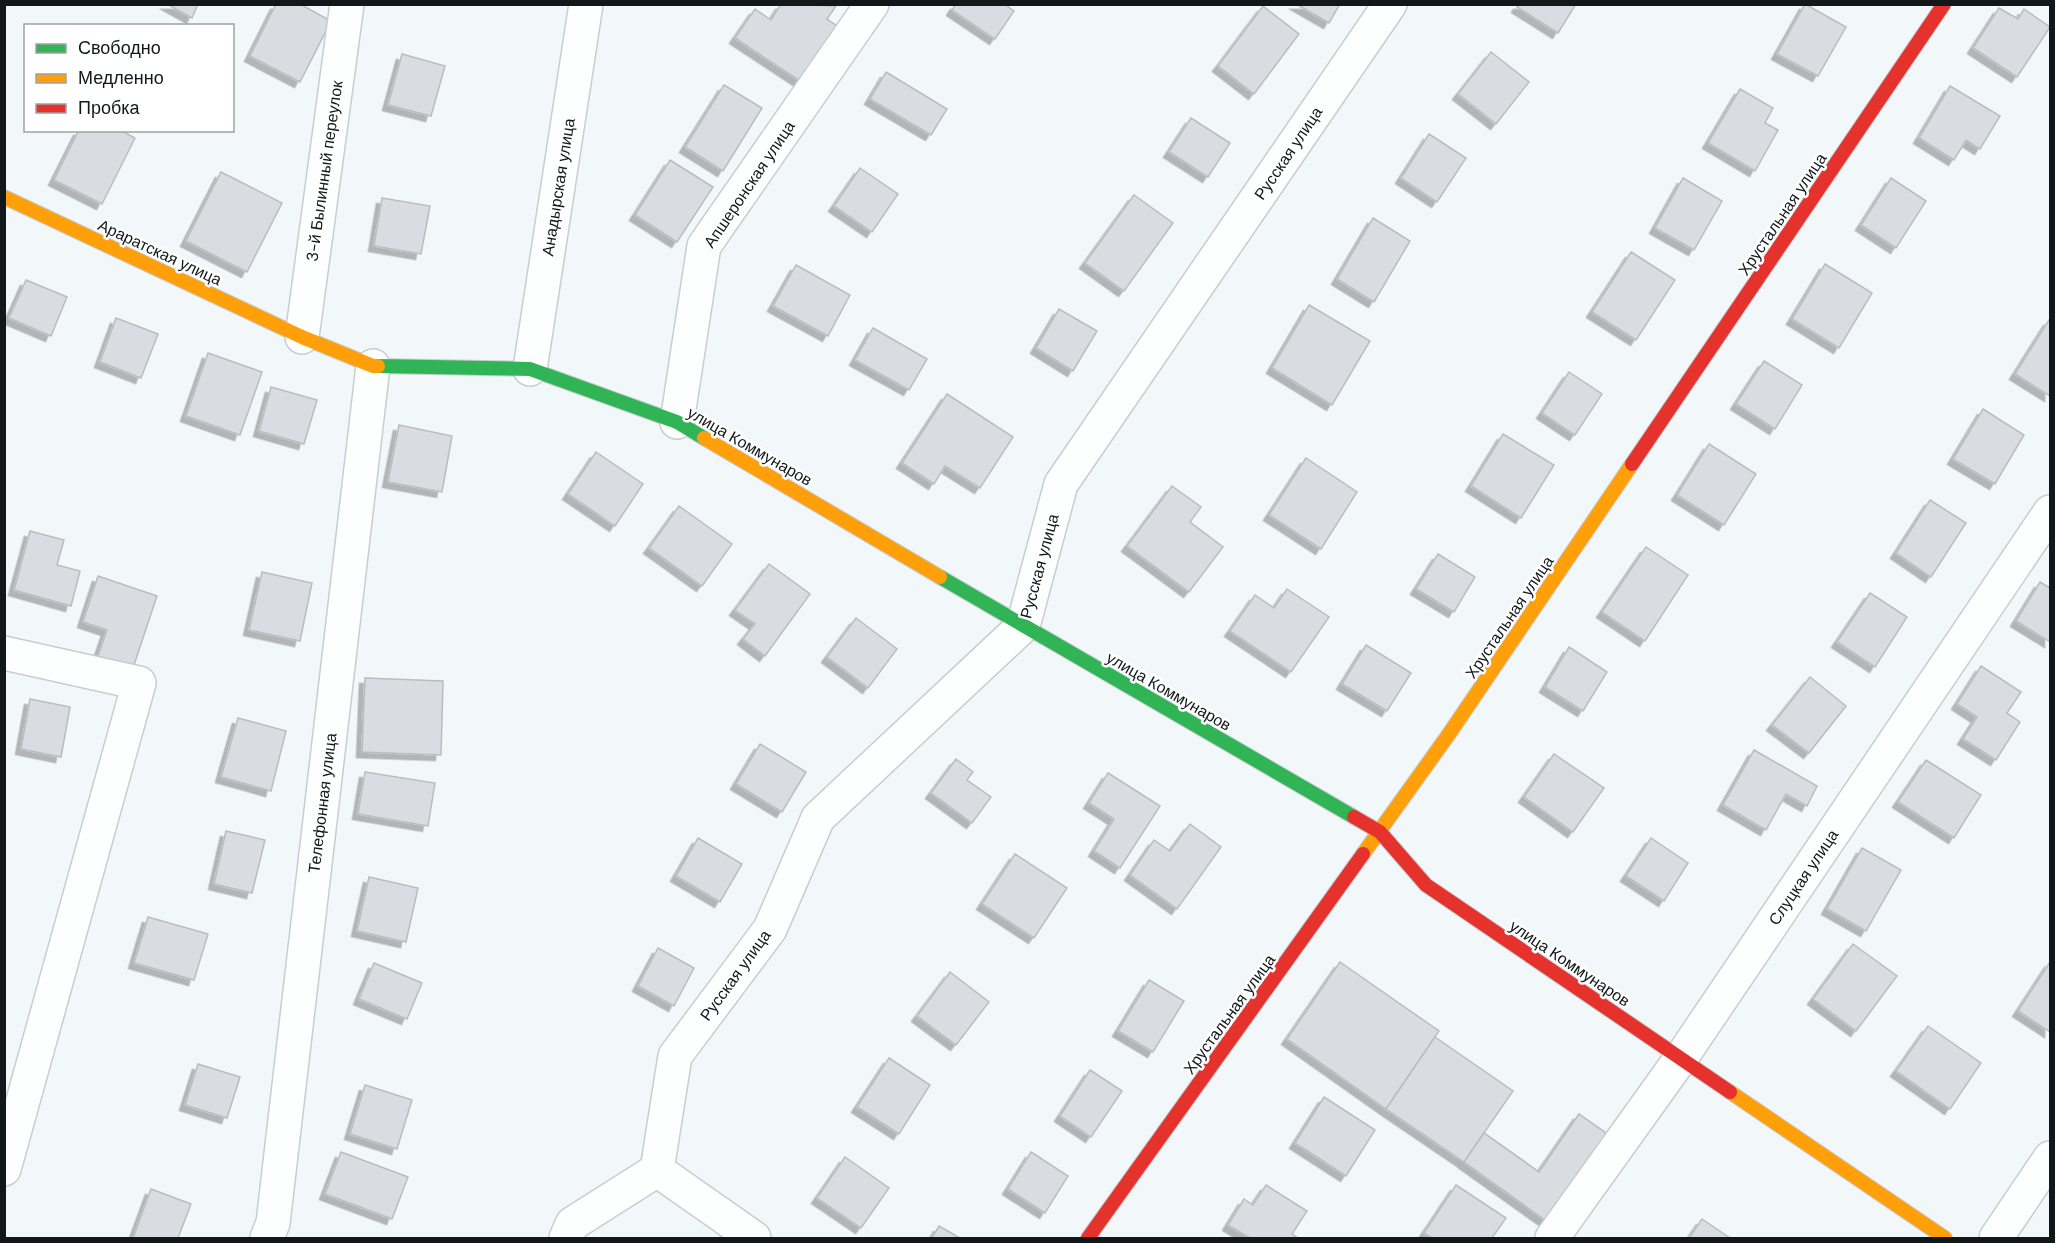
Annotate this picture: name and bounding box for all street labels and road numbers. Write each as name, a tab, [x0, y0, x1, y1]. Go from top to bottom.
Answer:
street label: 3-й Былинный переулок	[301, 78, 348, 263]
street label: Русская улица	[1250, 103, 1327, 204]
street label: Анадырская улица	[537, 117, 580, 258]
street label: Апшеронская улица	[699, 117, 800, 252]
street label: Хрустальная улица	[1734, 149, 1831, 280]
street label: Араратская улица	[95, 215, 225, 290]
street label: улица Коммунаров	[684, 402, 816, 491]
street label: Русская улица	[1015, 511, 1064, 621]
street label: Хрустальная улица	[1461, 552, 1558, 683]
street label: улица Коммунаров	[1103, 647, 1235, 736]
street label: Телефонная улица	[303, 732, 342, 874]
street label: Слуцкая улица	[1764, 825, 1843, 929]
street label: улица Коммунаров	[1506, 915, 1634, 1011]
street label: Русская улица	[695, 925, 776, 1025]
street label: Хрустальная улица	[1179, 950, 1280, 1079]

